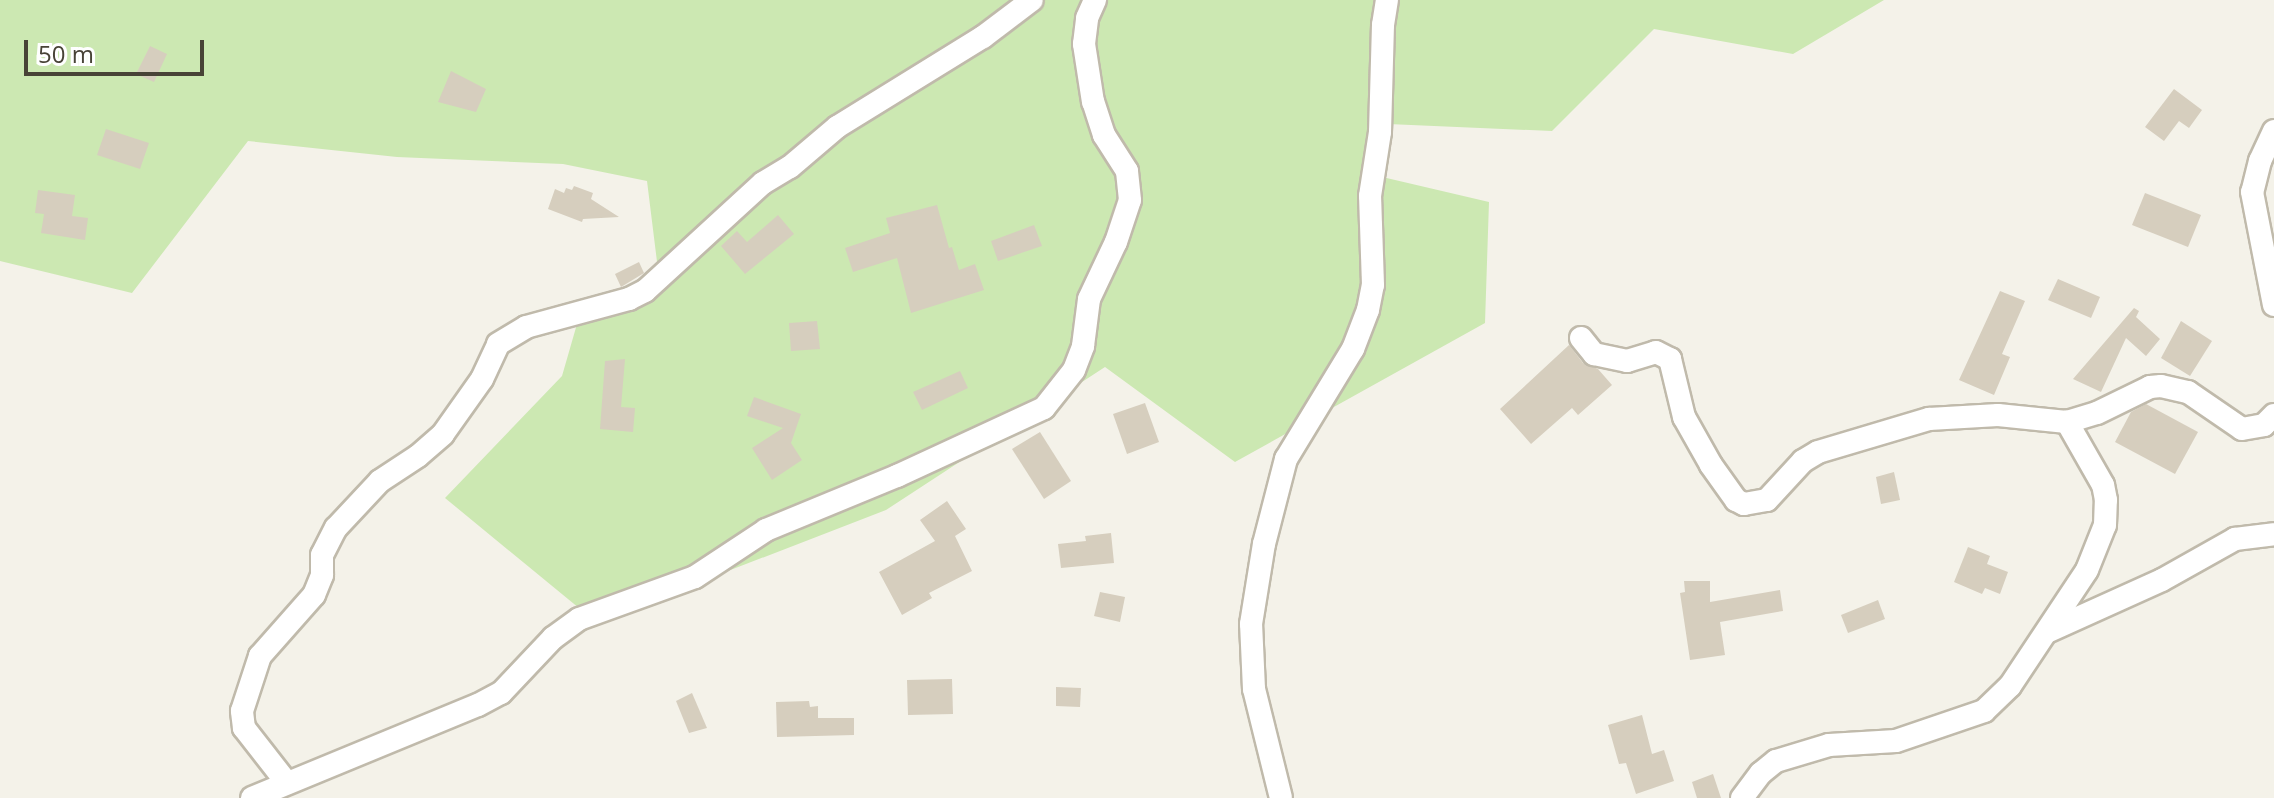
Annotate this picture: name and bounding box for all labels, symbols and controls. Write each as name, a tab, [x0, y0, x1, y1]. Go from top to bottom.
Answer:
scale bar	[28, 24, 208, 74]
text: 50 m	[38, 37, 94, 70]

